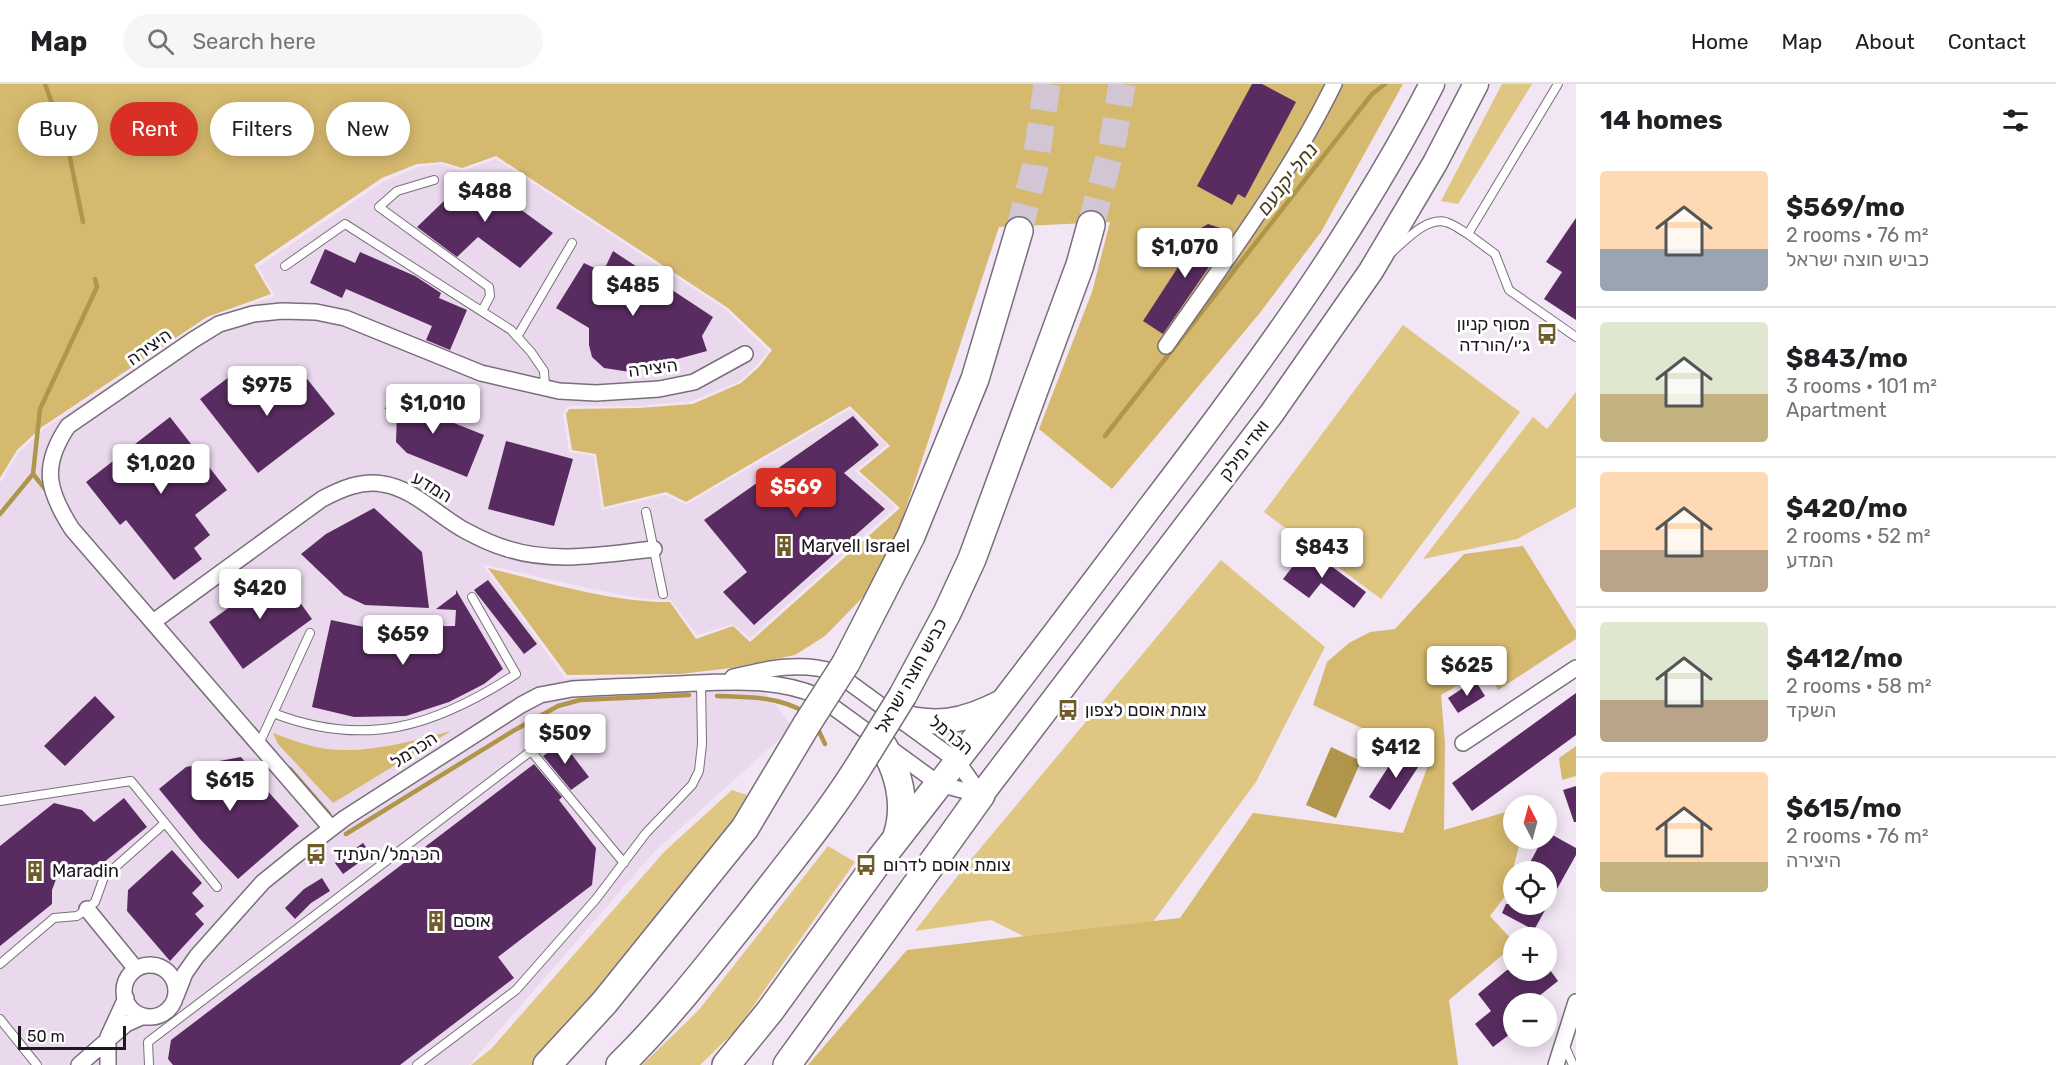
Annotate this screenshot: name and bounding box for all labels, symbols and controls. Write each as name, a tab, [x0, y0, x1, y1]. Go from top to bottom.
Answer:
search box	[123, 14, 543, 68]
text: Map	[30, 25, 87, 58]
icon: search	[144, 25, 177, 58]
text: Search here	[192, 28, 316, 55]
text: Home	[1691, 29, 1748, 54]
text: Map	[1781, 29, 1822, 54]
text: About	[1855, 29, 1915, 54]
text: Contact	[1948, 29, 2026, 54]
chip: Buy	[18, 102, 98, 156]
chip: Rent	[110, 102, 198, 156]
chip: Filters	[210, 102, 314, 156]
chip: New	[326, 102, 410, 156]
icon: filters	[1999, 104, 2032, 137]
text: 14 homes	[1600, 105, 1723, 136]
water label: נחל יקנעם	[1251, 138, 1323, 220]
pin: $488	[449, 172, 521, 223]
text: $488	[458, 179, 512, 203]
text: $569/mo	[1786, 192, 1905, 223]
icon: home	[1648, 195, 1720, 267]
text: 2 rooms · 76 m²	[1786, 223, 1929, 247]
pin: $1,070	[1136, 228, 1234, 279]
text: $1,070	[1151, 235, 1219, 259]
text: כביש חוצה ישראל	[1786, 247, 1929, 271]
pin: $485	[597, 266, 669, 317]
text: $485	[606, 273, 660, 297]
place label: מסוף קניון ג׳י/הורדה	[1457, 313, 1530, 356]
bus stop icon: מסוף קניון ג׳י/הורדה	[1535, 322, 1559, 346]
street label: היצירה	[122, 324, 176, 370]
text: $843/mo	[1786, 343, 1908, 374]
icon: home	[1648, 346, 1720, 418]
street label: היצירה	[627, 354, 679, 382]
pin: $975	[231, 366, 303, 417]
text: $975	[242, 373, 292, 397]
text: 3 rooms · 101 m²	[1786, 374, 1937, 398]
pin: $1,010	[384, 384, 482, 435]
text: $1,010	[400, 391, 466, 415]
text: Apartment	[1786, 398, 1887, 422]
street label: ואדי מילק	[1214, 416, 1274, 484]
pin: $1,020	[112, 444, 210, 495]
text: $1,020	[127, 451, 195, 475]
street label: המדע	[408, 467, 456, 507]
pin: $569	[760, 468, 832, 519]
text: $569	[770, 475, 822, 499]
text: $420/mo	[1786, 493, 1908, 524]
icon: home	[1648, 496, 1720, 568]
text: 2 rooms · 52 m²	[1786, 524, 1931, 548]
pin: $843	[1286, 528, 1358, 579]
building icon: Marvell Israel	[772, 534, 796, 558]
place label: Marvell Israel	[801, 535, 910, 557]
text: $843	[1295, 535, 1349, 559]
text: המדע	[1786, 548, 1834, 572]
pin: $420	[224, 569, 296, 620]
text: $420	[233, 576, 287, 600]
street label: כביש חוצה ישראל	[870, 614, 952, 738]
pin: $659	[367, 615, 439, 666]
text: $659	[377, 622, 429, 646]
text: $412/mo	[1786, 643, 1903, 674]
pin: $625	[1431, 646, 1503, 697]
icon: home	[1648, 646, 1720, 718]
text: $625	[1441, 653, 1493, 677]
text: 2 rooms · 58 m²	[1786, 674, 1932, 698]
bus stop icon: צומת אוסם לצפון	[1056, 698, 1080, 722]
text: השקד	[1786, 698, 1836, 722]
place label: צומת אוסם לצפון	[1085, 699, 1207, 721]
street label: הכרמל	[924, 710, 978, 760]
pin: $509	[529, 714, 601, 765]
text: $509	[539, 721, 591, 745]
street label: הכרמל	[387, 727, 441, 773]
pin: $412	[1360, 728, 1432, 779]
text: $412	[1371, 735, 1421, 759]
pin: $615	[194, 761, 266, 812]
text: $615	[206, 768, 254, 792]
text: $615/mo	[1786, 793, 1902, 824]
north arrow	[1503, 795, 1557, 849]
map controls	[1503, 795, 1557, 1047]
icon: home	[1648, 796, 1720, 868]
text: 2 rooms · 76 m²	[1786, 824, 1929, 848]
bus stop icon: הכרמל/העתיד	[304, 842, 328, 866]
place label: הכרמל/העתיד	[333, 843, 440, 865]
text: היצירה	[1786, 848, 1841, 872]
bus stop icon: צומת אוסם לדרום	[854, 853, 878, 877]
place label: צומת אוסם לדרום	[883, 854, 1011, 876]
building icon: Maradin	[23, 859, 47, 883]
place label: Maradin	[52, 860, 119, 882]
button: locate	[1503, 861, 1557, 915]
building icon: אוסם	[424, 909, 448, 933]
place label: אוסם	[453, 910, 491, 932]
button: +	[1503, 927, 1557, 981]
button: −	[1503, 993, 1557, 1047]
scale bar	[18, 1023, 126, 1050]
text: 50 m	[27, 1027, 65, 1046]

